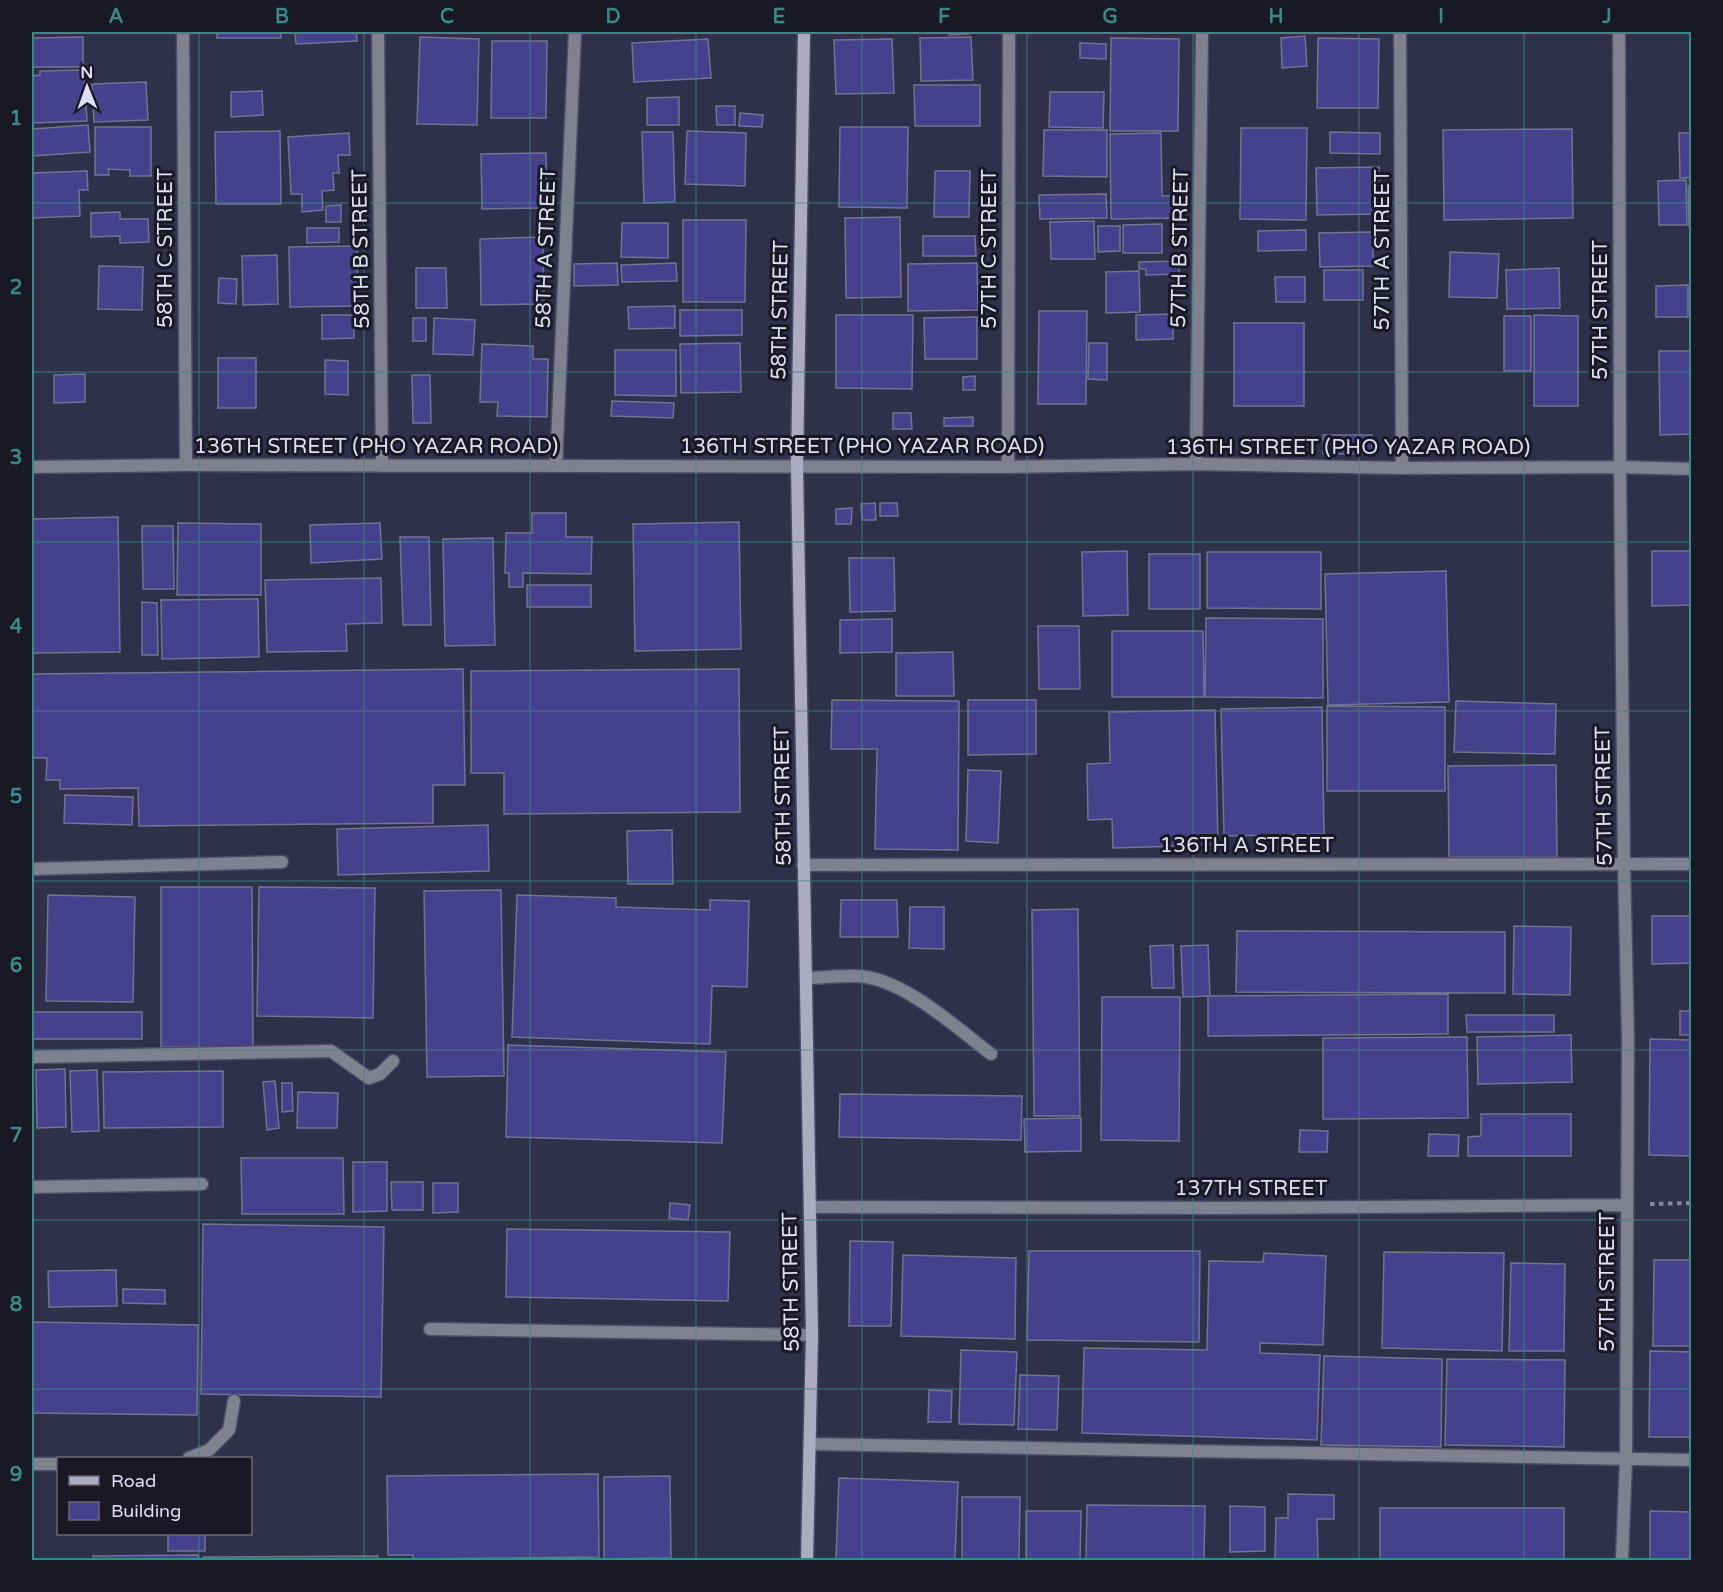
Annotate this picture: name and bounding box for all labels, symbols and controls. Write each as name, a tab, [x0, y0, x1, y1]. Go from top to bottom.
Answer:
text: A	[109, 5, 124, 29]
text: B	[275, 5, 289, 29]
text: C	[440, 5, 454, 29]
text: D	[605, 5, 621, 29]
text: E	[773, 5, 786, 29]
text: F	[938, 5, 950, 29]
text: G	[1102, 5, 1118, 29]
text: H	[1268, 5, 1284, 29]
text: I	[1438, 5, 1444, 29]
text: J	[1601, 5, 1612, 29]
north arrow	[57, 57, 117, 117]
text: N	[80, 63, 93, 83]
text: 1	[10, 107, 22, 131]
street label: 58TH A STREET	[531, 167, 561, 329]
street label: 58TH C STREET	[153, 168, 178, 328]
street label: 57TH B STREET	[1166, 168, 1194, 328]
street label: 58TH B STREET	[347, 169, 375, 329]
street label: 57TH C STREET	[977, 169, 1002, 329]
street label: 57TH A STREET	[1370, 169, 1395, 331]
street label: 58TH STREET	[766, 240, 794, 380]
street label: 57TH STREET	[1588, 240, 1613, 380]
text: 2	[10, 276, 22, 300]
street label: 136TH STREET (PHO YAZAR ROAD)	[194, 434, 558, 459]
street label: 136TH STREET (PHO YAZAR ROAD)	[680, 434, 1044, 459]
street label: 136TH STREET (PHO YAZAR ROAD)	[1166, 435, 1530, 460]
text: 3	[10, 446, 22, 470]
text: 4	[10, 615, 23, 639]
street label: 58TH STREET	[769, 726, 797, 866]
street label: 57TH STREET	[1590, 726, 1618, 866]
text: 5	[10, 785, 22, 809]
street label: 136TH A STREET	[1160, 833, 1334, 858]
text: 6	[10, 954, 22, 978]
text: 7	[10, 1124, 22, 1148]
street label: 137TH STREET	[1174, 1176, 1328, 1201]
street label: 58TH STREET	[777, 1212, 805, 1352]
street label: 57TH STREET	[1595, 1212, 1620, 1352]
text: 8	[10, 1293, 22, 1317]
legend	[57, 1457, 252, 1535]
text: 9	[10, 1463, 22, 1487]
text: Road	[111, 1470, 156, 1492]
text: Building	[111, 1500, 181, 1522]

